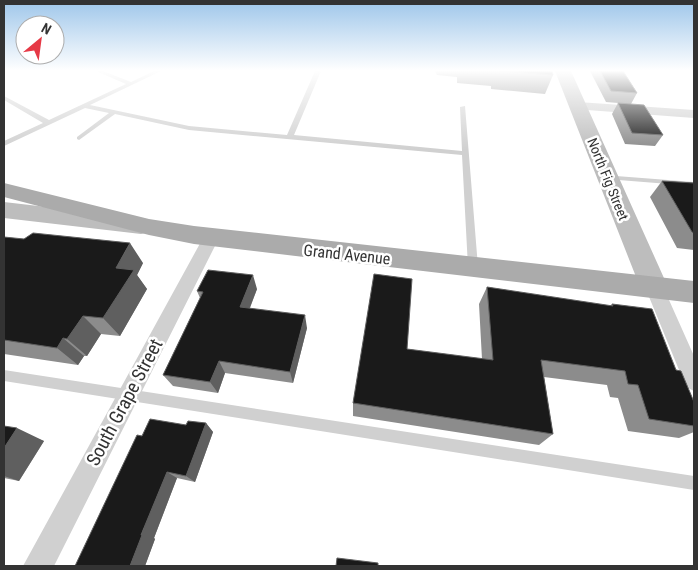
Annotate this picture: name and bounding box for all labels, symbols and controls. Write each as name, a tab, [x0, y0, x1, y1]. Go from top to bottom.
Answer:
north arrow	[15, 15, 65, 65]
text: N	[39, 20, 54, 38]
street label: North Fig Street	[584, 136, 632, 222]
street label: Grand Avenue	[303, 240, 391, 268]
street label: South Grape Street	[81, 335, 168, 470]

